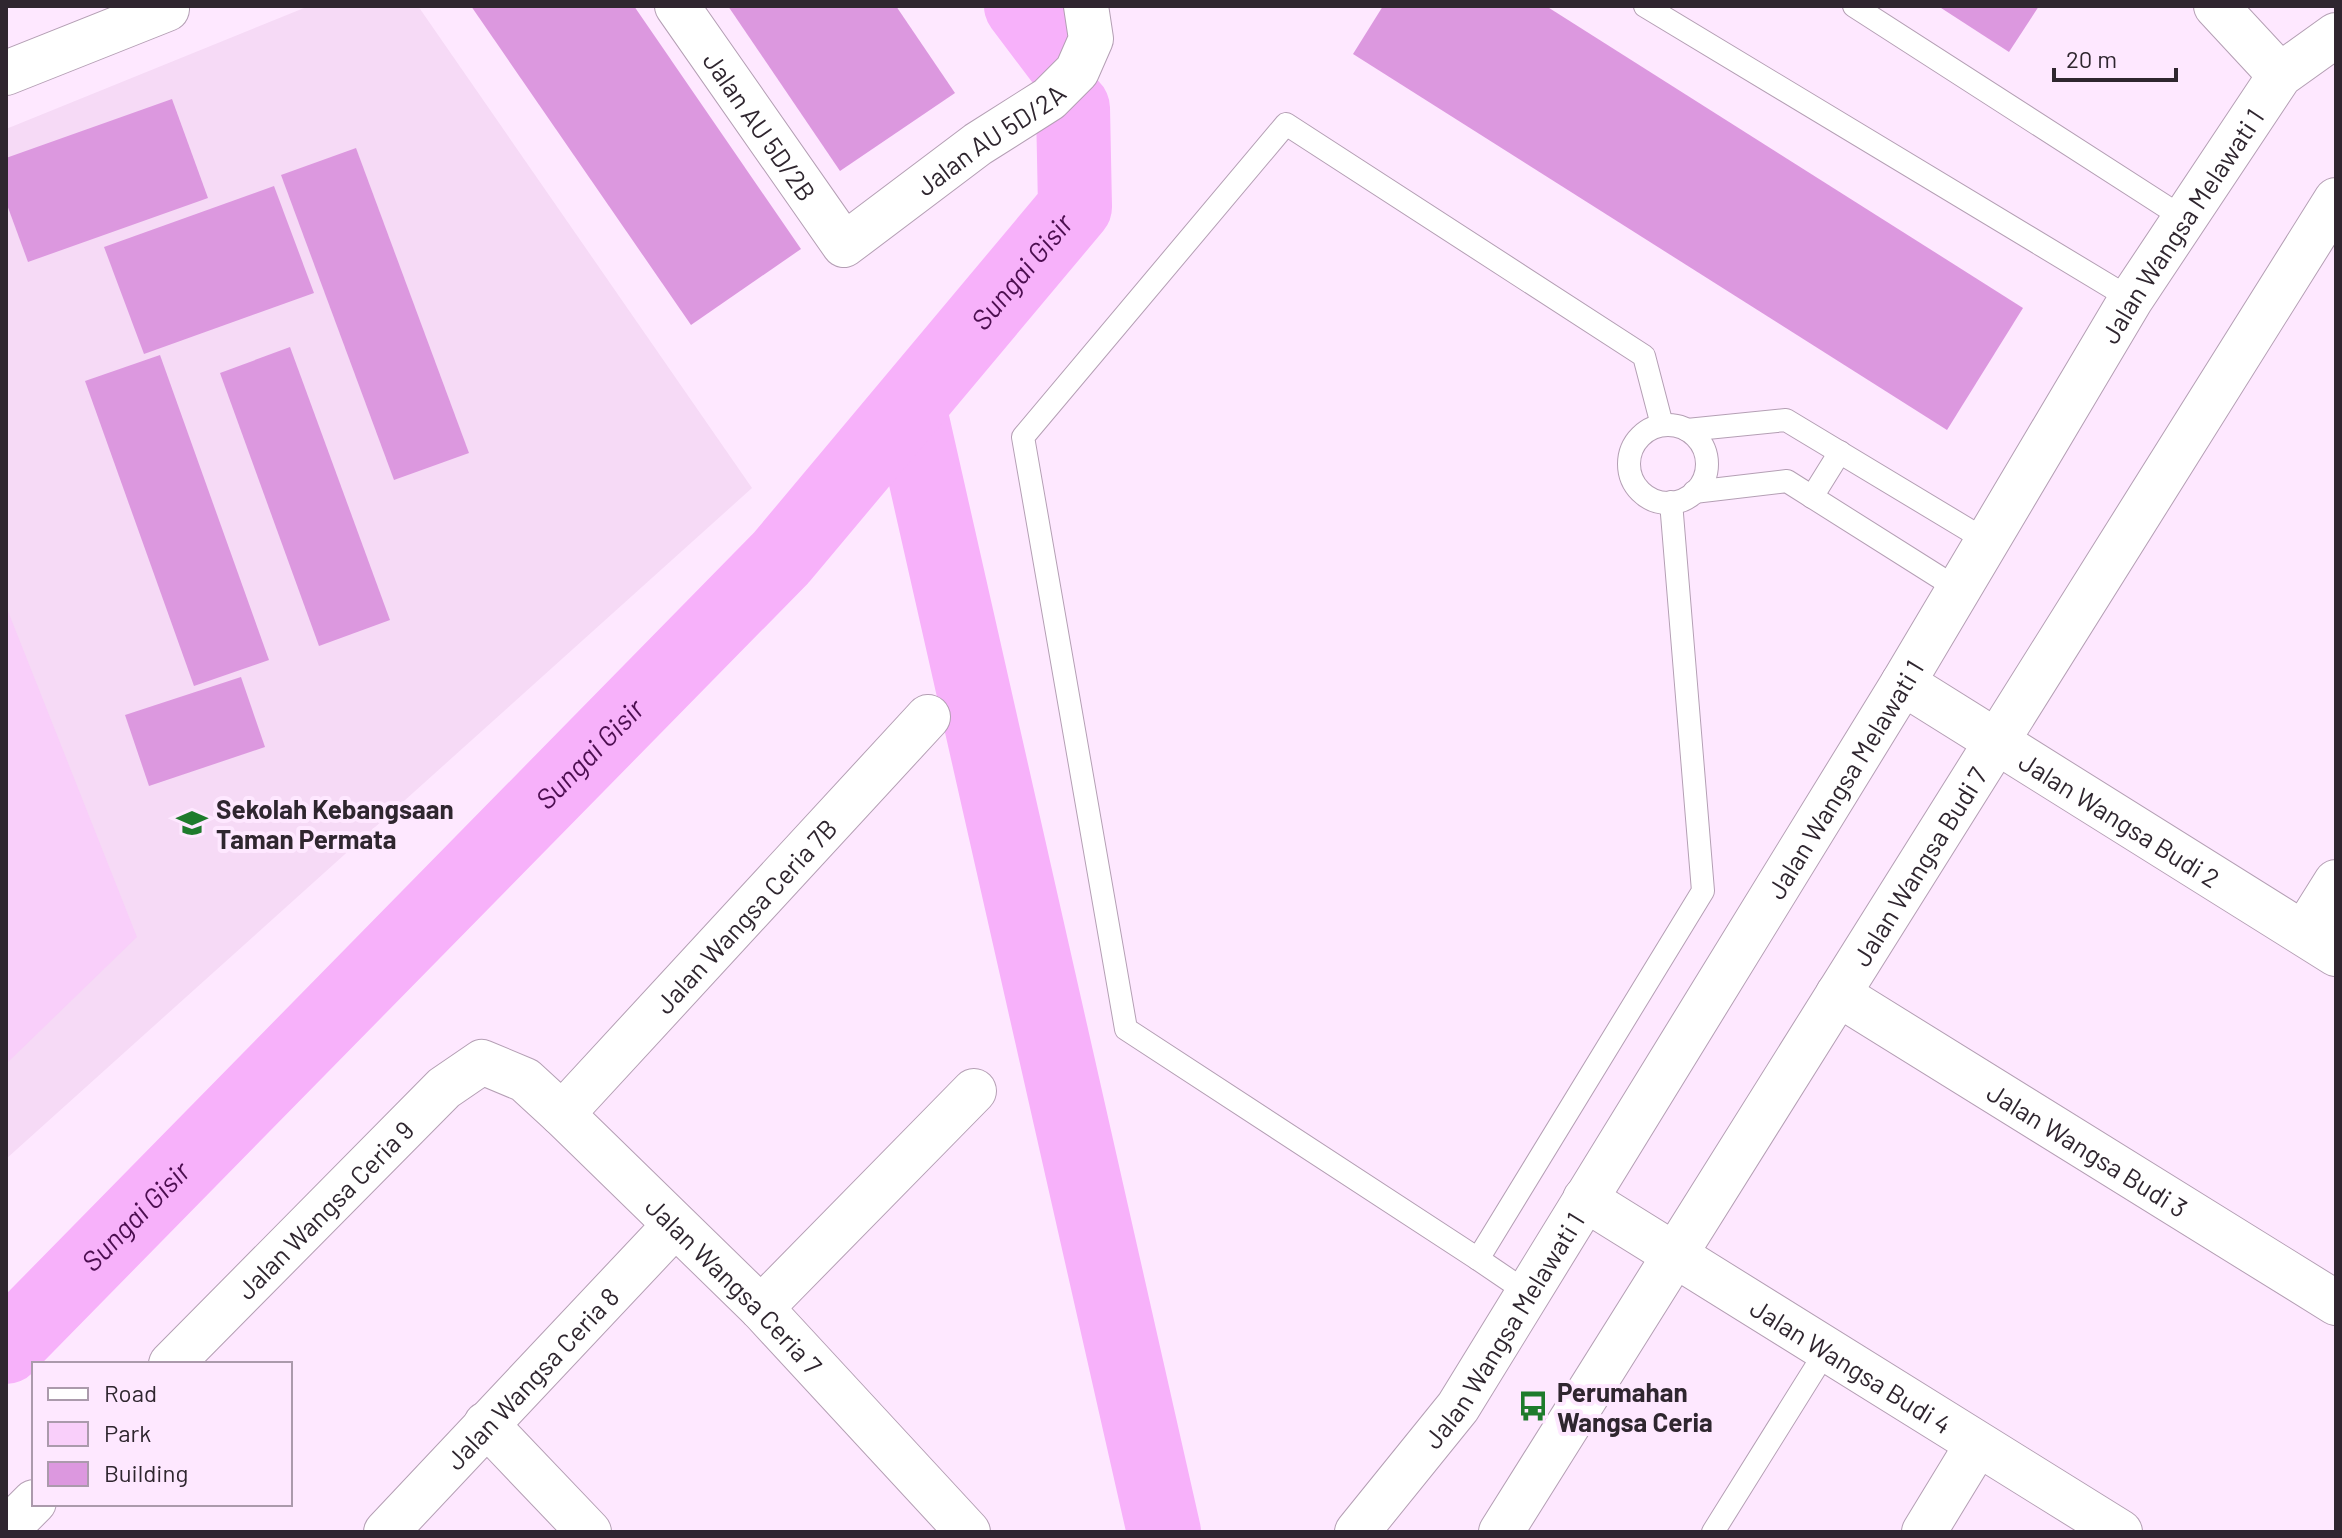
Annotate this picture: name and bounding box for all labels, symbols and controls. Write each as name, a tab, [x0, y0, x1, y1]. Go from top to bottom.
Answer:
scale bar	[2054, 32, 2176, 82]
text: 20 m	[2066, 44, 2117, 73]
street label: Jalan AU 5D/2B	[698, 45, 823, 206]
street label: Jalan AU 5D/2A	[909, 77, 1071, 201]
street label: Jalan Wangsa Melawati 1	[2093, 102, 2269, 348]
water label: Sungai Gisir	[963, 206, 1080, 336]
street label: Jalan Wangsa Melawati 1	[1759, 654, 1929, 904]
water label: Sungai Gisir	[528, 691, 651, 815]
street label: Jalan Wangsa Budi 2	[2014, 745, 2226, 893]
street label: Jalan Wangsa Budi 7	[1845, 761, 1992, 971]
place label: Sekolah Kebangsaan Taman Permata	[216, 793, 454, 854]
school or university icon: Sekolah Kebangsaan Taman Permata	[175, 806, 209, 840]
street label: Jalan Wangsa Ceria 7B	[648, 812, 842, 1019]
street label: Jalan Wangsa Budi 3	[1982, 1075, 2194, 1223]
street label: Jalan Wangsa Ceria 9	[230, 1113, 419, 1305]
water label: Sungai Gisir	[74, 1153, 197, 1278]
street label: Jalan Wangsa Ceria 7	[640, 1190, 829, 1380]
street label: Jalan Wangsa Melawati 1	[1416, 1206, 1590, 1454]
street label: Jalan Wangsa Ceria 8	[438, 1280, 624, 1475]
street label: Jalan Wangsa Budi 4	[1745, 1291, 1958, 1439]
legend	[32, 1362, 292, 1506]
place label: Perumahan Wangsa Ceria	[1557, 1376, 1713, 1437]
text: Road	[104, 1378, 157, 1407]
bus stop icon: Perumahan Wangsa Ceria	[1516, 1389, 1550, 1423]
text: Park	[104, 1418, 151, 1447]
text: Building	[104, 1458, 188, 1487]

